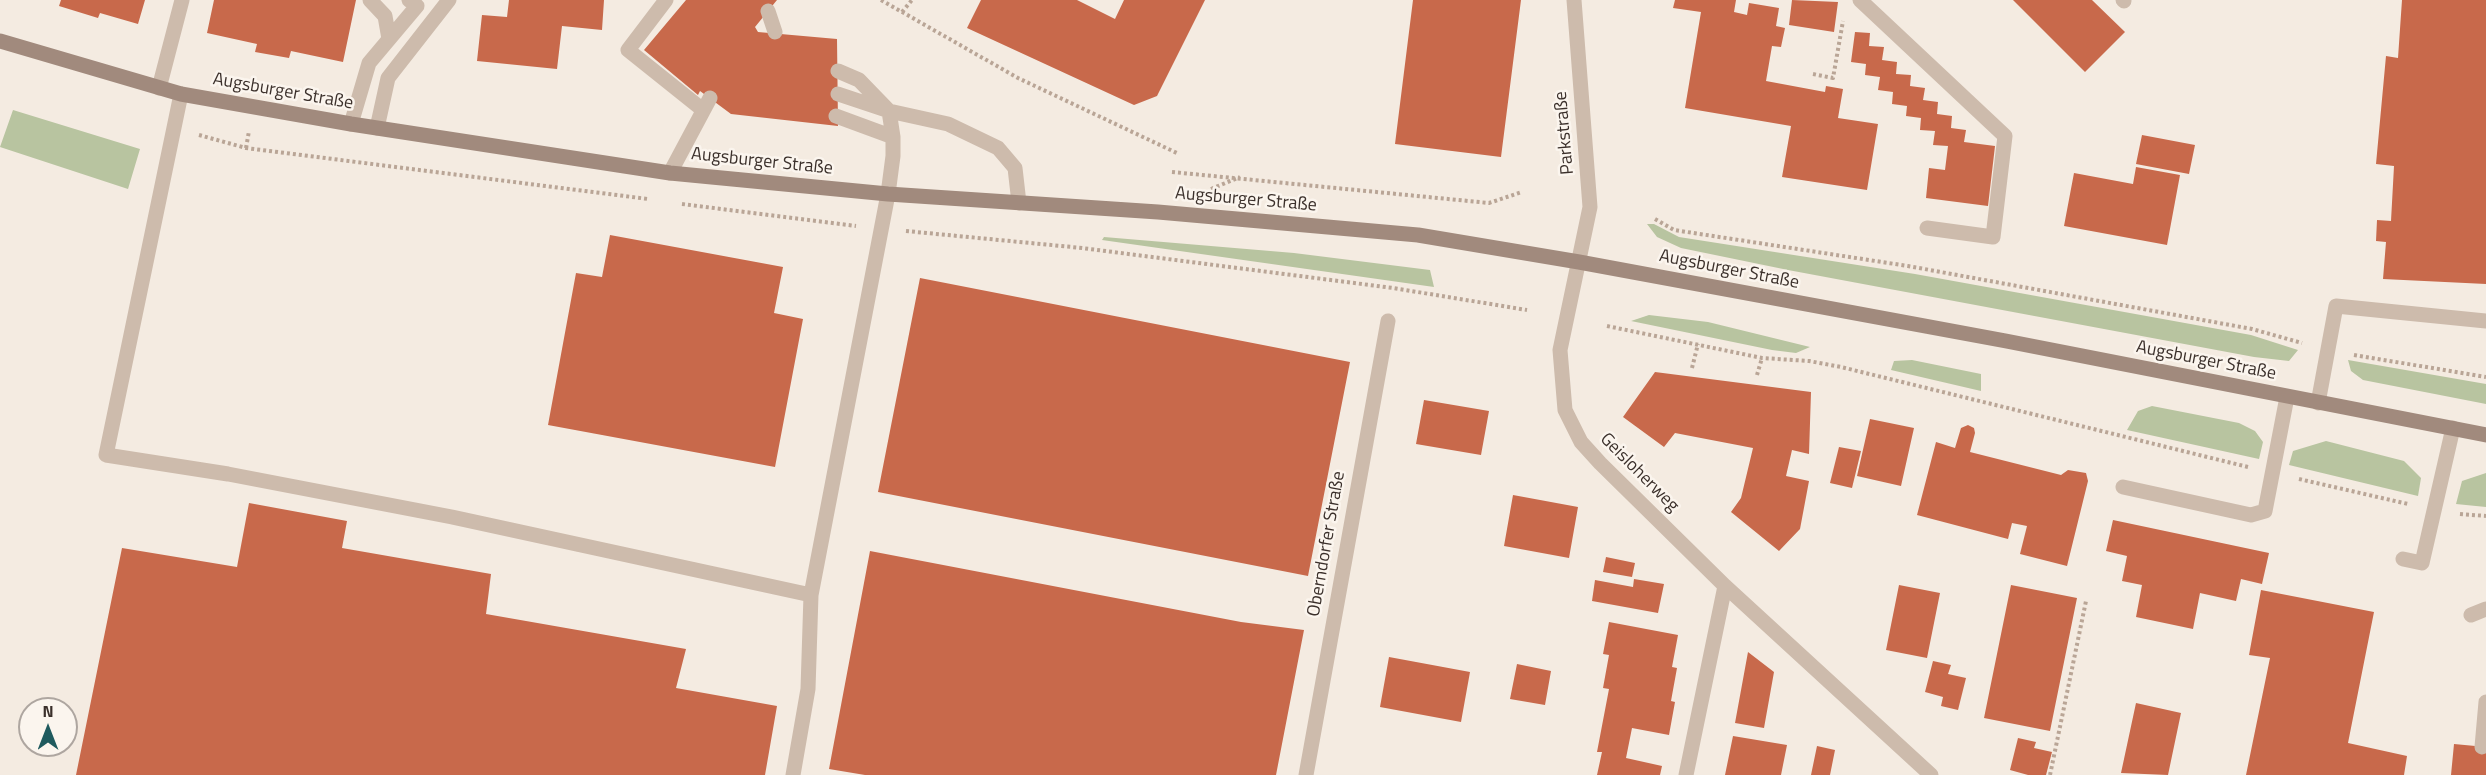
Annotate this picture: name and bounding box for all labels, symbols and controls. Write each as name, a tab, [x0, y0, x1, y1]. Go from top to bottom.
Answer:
street label: Augsburger Straße	[211, 69, 355, 115]
street label: Parkstraße	[1551, 90, 1579, 176]
street label: Augsburger Straße	[690, 144, 834, 180]
street label: Augsburger Straße	[1174, 183, 1318, 217]
street label: Augsburger Straße	[1657, 246, 1801, 294]
street label: Augsburger Straße	[2134, 337, 2278, 385]
street label: Geisloherweg	[1595, 429, 1683, 517]
street label: Oberndorfer Straße	[1304, 470, 1350, 618]
north arrow	[18, 697, 78, 757]
text: N	[42, 699, 54, 723]

